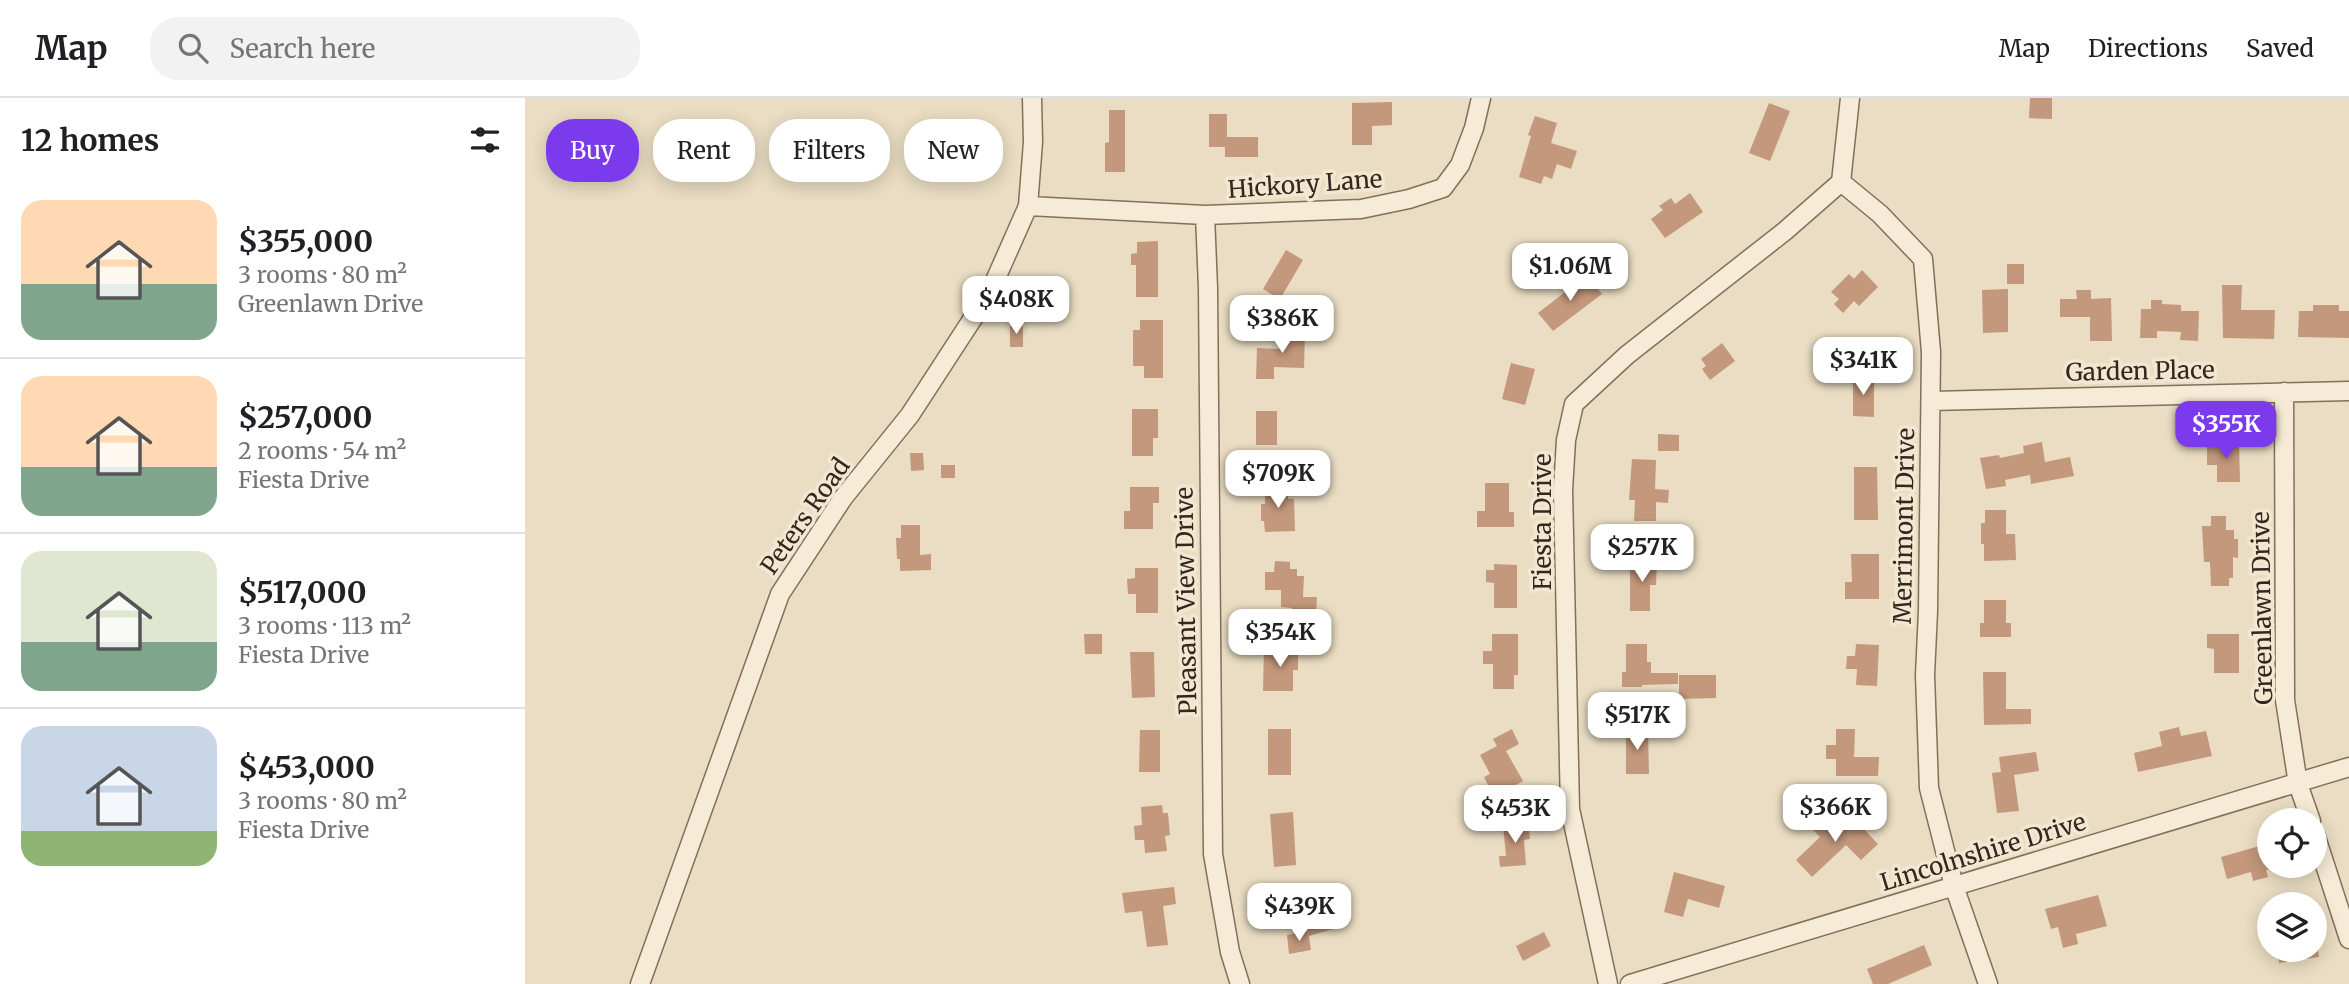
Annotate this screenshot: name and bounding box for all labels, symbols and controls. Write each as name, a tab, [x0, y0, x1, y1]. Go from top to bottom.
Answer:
search box	[150, 17, 640, 80]
text: Map	[35, 28, 108, 69]
icon: search	[174, 29, 212, 67]
text: Search here	[230, 32, 375, 65]
text: Map	[1999, 33, 2050, 64]
text: Directions	[2088, 33, 2208, 64]
text: Saved	[2246, 33, 2314, 64]
chip: Buy	[546, 119, 639, 182]
chip: Rent	[653, 119, 755, 182]
chip: Filters	[769, 119, 890, 182]
chip: New	[904, 119, 1003, 182]
text: 12 homes	[21, 121, 159, 159]
icon: filters	[466, 121, 504, 159]
street label: Hickory Lane	[1227, 163, 1383, 205]
text: $355,000	[238, 222, 373, 260]
icon: home	[77, 228, 161, 312]
pin: $1.06M	[1513, 244, 1627, 303]
text: $1.06M	[1528, 251, 1612, 280]
text: 3 rooms · 80 m²	[238, 260, 407, 289]
pin: $408K	[967, 276, 1065, 336]
text: $408K	[978, 284, 1054, 313]
text: Greenlawn Drive	[238, 289, 423, 318]
pin: $386K	[1233, 296, 1331, 355]
text: $386K	[1246, 303, 1318, 332]
pin: $341K	[1814, 338, 1912, 397]
text: $341K	[1829, 345, 1897, 374]
street label: Garden Place	[2065, 354, 2215, 388]
text: $257,000	[238, 398, 372, 436]
pin: $355K	[2177, 402, 2275, 461]
icon: home	[77, 404, 161, 488]
text: $355K	[2191, 409, 2261, 438]
street label: Merrimont Drive	[1887, 428, 1921, 624]
text: 2 rooms · 54 m²	[238, 436, 406, 465]
pin: $709K	[1229, 450, 1327, 510]
street label: Peters Road	[754, 452, 856, 580]
street label: Fiesta Drive	[1527, 454, 1558, 590]
text: $709K	[1241, 458, 1315, 487]
text: Fiesta Drive	[238, 465, 369, 494]
street label: Pleasant View Drive	[1169, 487, 1203, 715]
street label: Greenlawn Drive	[2245, 511, 2279, 705]
pin: $257K	[1593, 524, 1691, 584]
text: $257K	[1607, 532, 1677, 561]
text: $517,000	[238, 573, 367, 611]
icon: home	[77, 579, 161, 663]
pin: $354K	[1231, 610, 1329, 669]
text: 3 rooms · 113 m²	[238, 611, 411, 640]
text: $354K	[1244, 617, 1316, 646]
text: Fiesta Drive	[238, 640, 369, 669]
pin: $517K	[1588, 692, 1686, 752]
text: $517K	[1604, 700, 1670, 729]
text: $453,000	[238, 748, 375, 786]
icon: home	[77, 754, 161, 838]
pin: $366K	[1786, 784, 1884, 844]
text: 3 rooms · 80 m²	[238, 786, 407, 815]
pin: $453K	[1466, 786, 1564, 845]
text: $366K	[1799, 792, 1871, 821]
text: $453K	[1480, 793, 1550, 822]
street label: Lincolnshire Drive	[1876, 806, 2090, 898]
map controls	[2257, 808, 2327, 962]
button: locate	[2257, 808, 2327, 878]
text: Fiesta Drive	[238, 815, 369, 844]
pin: $439K	[1250, 884, 1348, 943]
text: $439K	[1263, 891, 1335, 920]
button: layers	[2257, 892, 2327, 962]

